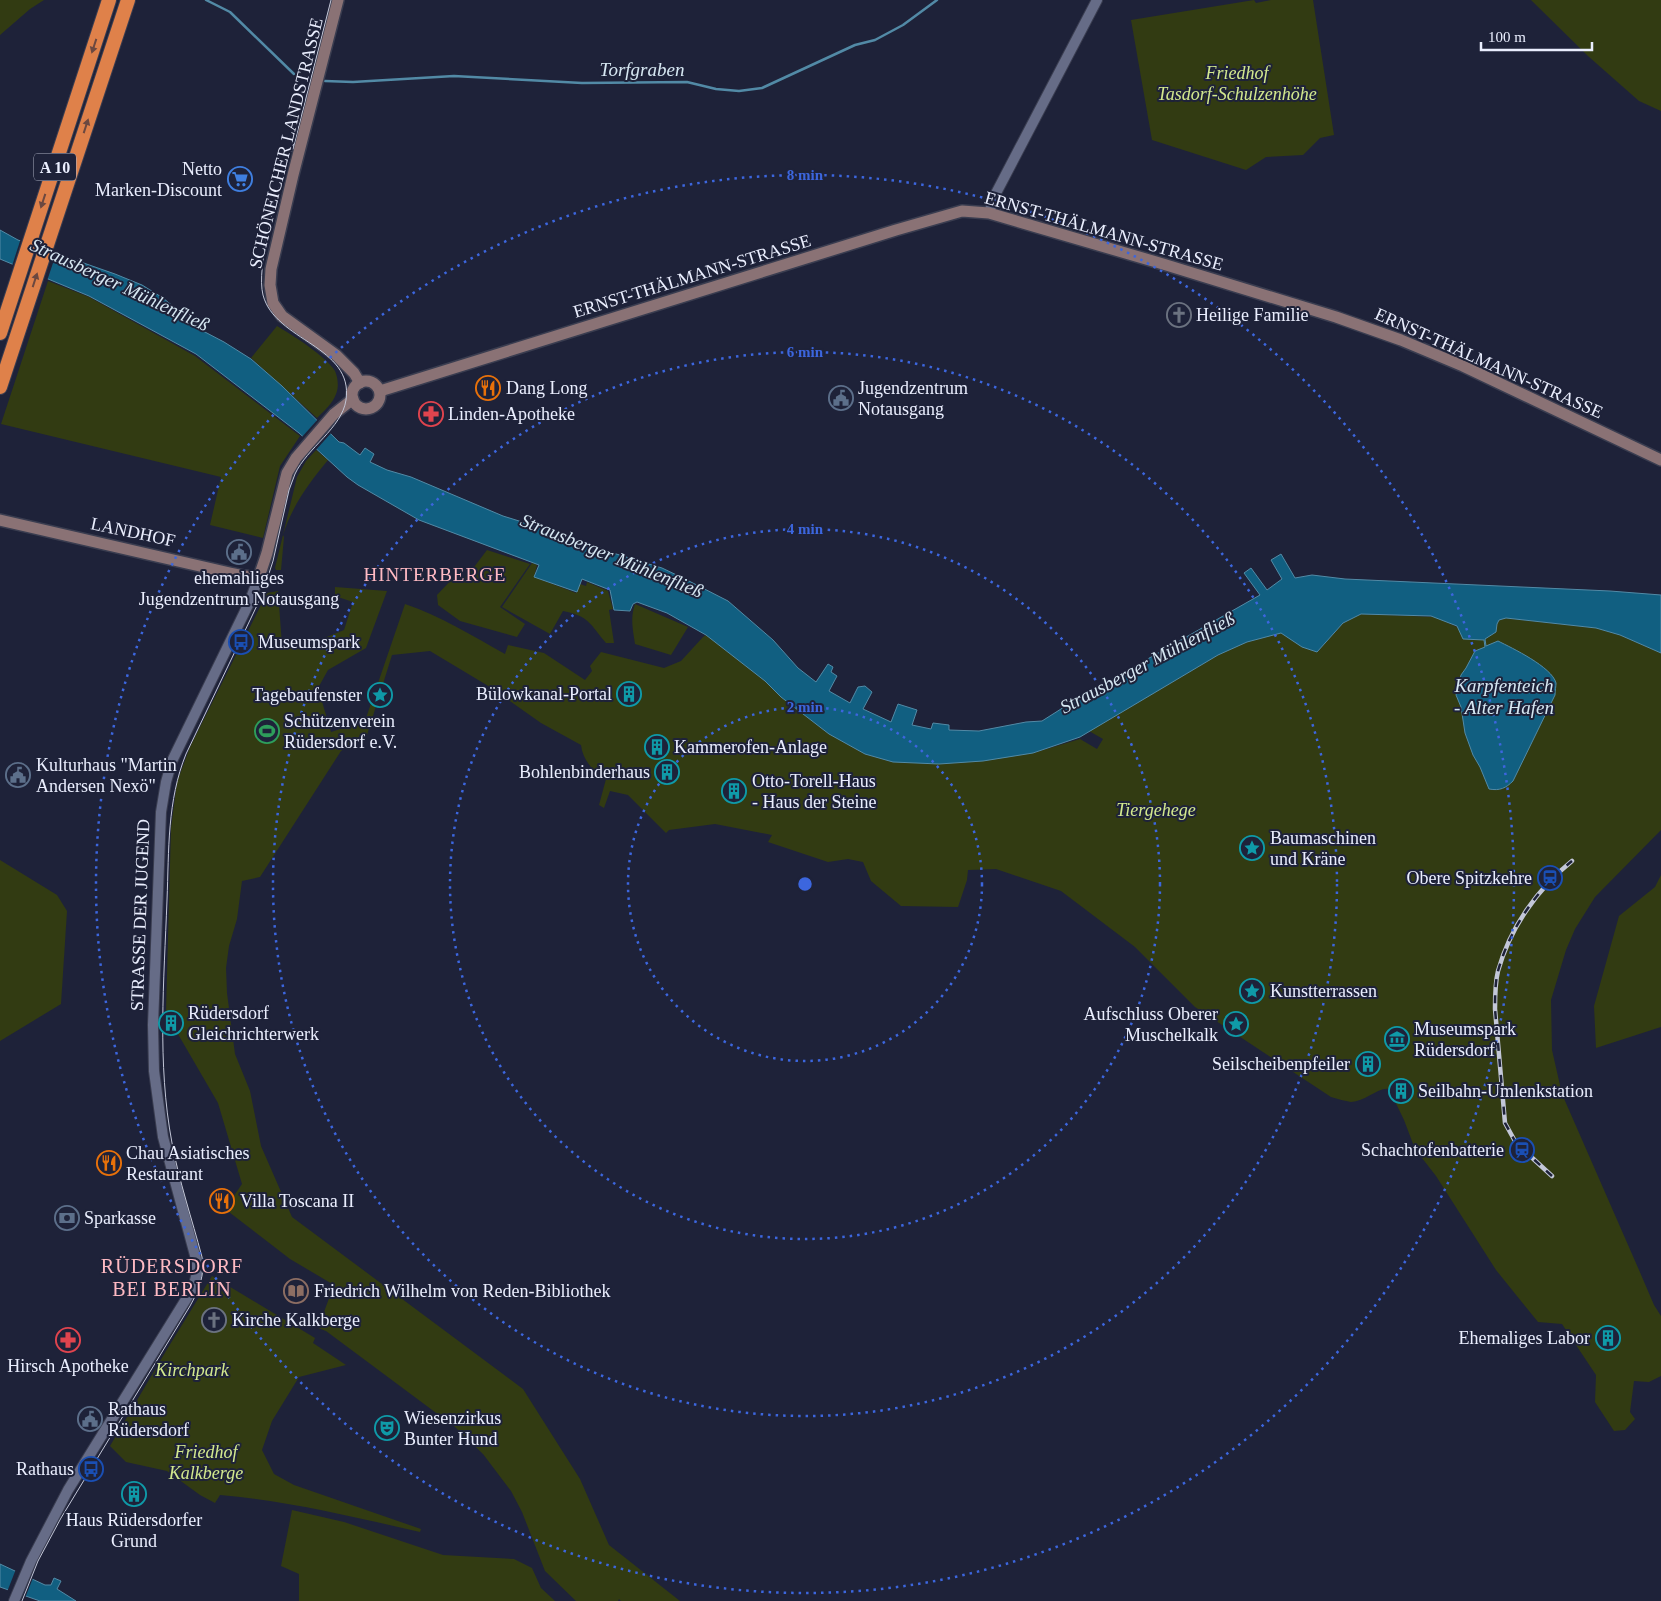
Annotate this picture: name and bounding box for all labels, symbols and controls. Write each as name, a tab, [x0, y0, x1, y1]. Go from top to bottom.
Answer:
street label: SCHÖNEICHER LANDSTRASSE	[245, 16, 327, 270]
scale bar	[1481, 20, 1592, 52]
text: 100 m	[1488, 29, 1526, 45]
one-way arrow	[90, 39, 97, 54]
water label: Torfgraben	[600, 59, 684, 80]
park label: Friedhof Tasdorf-Schulzenhöhe	[1157, 63, 1317, 104]
one-way arrow	[83, 118, 91, 133]
road number: A 10	[34, 154, 76, 180]
place label: Netto Marken-Discount	[95, 159, 222, 200]
supermarket icon: Netto Marken-Discount	[227, 166, 253, 192]
text: 8 min	[787, 167, 824, 183]
street label: ERNST-THÄLMANN-STRASSE	[982, 187, 1226, 275]
one-way arrow	[39, 193, 47, 208]
street label: ERNST-THÄLMANN-STRASSE	[571, 230, 813, 322]
water label: Strausberger Mühlenfließ	[27, 234, 213, 335]
one-way arrow	[32, 273, 40, 288]
church icon: Heilige Familie	[1166, 302, 1192, 328]
street label: ERNST-THÄLMANN-STRASSE	[1372, 304, 1606, 422]
place label: Heilige Familie	[1196, 305, 1308, 325]
text: 6 min	[787, 344, 824, 360]
restaurant icon: Dang Long	[475, 375, 501, 401]
place label: Dang Long	[506, 378, 587, 398]
place label: Jugendzentrum Notausgang	[858, 378, 968, 419]
public building icon: Jugendzentrum Notausgang	[828, 385, 854, 411]
pharmacy icon: Linden-Apotheke	[418, 401, 444, 427]
place label: Linden-Apotheke	[448, 404, 575, 424]
water label: Strausberger Mühlenfließ	[517, 509, 707, 602]
street label: LANDHOF	[89, 513, 177, 551]
text: 4 min	[787, 521, 824, 537]
public building icon: ehemahliges Jugendzentrum Notausgang	[226, 539, 252, 565]
district label: HINTERBERGE	[364, 564, 506, 585]
place label: ehemahliges Jugendzentrum Notausgang	[139, 568, 339, 609]
water label: Strausberger Mühlenfließ	[1056, 607, 1239, 718]
bus stop icon: Museumspark	[228, 629, 254, 655]
place label: Museumspark	[258, 632, 360, 652]
water label: Karpfenteich - Alter Hafen	[1453, 675, 1554, 718]
building icon: Bülowkanal-Portal	[616, 681, 642, 707]
place icon: Tagebaufenster	[367, 682, 393, 708]
place label: Bülowkanal-Portal	[476, 684, 612, 704]
place label: Tagebaufenster	[252, 685, 362, 705]
text: 2 min	[787, 699, 824, 715]
place label: Schützenverein Rüdersdorf e.V.	[284, 711, 397, 752]
sports icon: Schützenverein Rüdersdorf e.V.	[254, 718, 280, 744]
building icon: Kammerofen-Anlage	[644, 734, 670, 760]
place label: Kammerofen-Anlage	[674, 737, 827, 757]
place label: Kulturhaus "Martin Andersen Nexö"	[36, 755, 177, 796]
building icon: Bohlenbinderhaus	[654, 759, 680, 785]
public building icon: Kulturhaus "Martin Andersen Nexö"	[5, 762, 31, 788]
place label: Bohlenbinderhaus	[519, 762, 650, 782]
place label: Otto-Torell-Haus - Haus der Steine	[752, 771, 876, 812]
building icon: Otto-Torell-Haus - Haus der Steine	[721, 778, 747, 804]
park label: Tiergehege	[1116, 800, 1196, 820]
street label: STRASSE DER JUGEND	[127, 819, 153, 1011]
place label: Baumaschinen und Kräne	[1270, 828, 1376, 869]
place icon: Baumaschinen und Kräne	[1239, 835, 1265, 861]
station icon: Obere Spitzkehre	[1537, 865, 1563, 891]
place label: Obere Spitzkehre	[1407, 868, 1532, 888]
centre of rings	[796, 875, 814, 893]
place icon: Kunstterrassen	[1239, 978, 1265, 1004]
place label: Kunstterrassen	[1270, 981, 1377, 1001]
place label: Rüdersdorf Gleichrichterwerk	[188, 1003, 319, 1044]
place label: Aufschluss Oberer Muschelkalk	[1084, 1004, 1218, 1045]
building icon: Rüdersdorf Gleichrichterwerk	[158, 1010, 184, 1036]
place icon: Aufschluss Oberer Muschelkalk	[1223, 1011, 1249, 1037]
place label: Museumspark Rüdersdorf	[1414, 1019, 1516, 1060]
museum icon: Museumspark Rüdersdorf	[1384, 1026, 1410, 1052]
building icon: Seilscheibenpfeiler	[1355, 1051, 1381, 1077]
place label: Seilscheibenpfeiler	[1212, 1054, 1350, 1074]
building icon: Seilbahn-Umlenkstation	[1388, 1078, 1414, 1104]
place label: Seilbahn-Umlenkstation	[1418, 1081, 1593, 1101]
station icon: Schachtofenbatterie	[1509, 1137, 1535, 1163]
place label: Schachtofenbatterie	[1361, 1140, 1504, 1160]
place label: Chau Asiatisches Restaurant	[126, 1143, 250, 1184]
restaurant icon: Chau Asiatisches Restaurant	[96, 1150, 122, 1176]
restaurant icon: Villa Toscana II	[209, 1188, 235, 1214]
place label: Villa Toscana II	[240, 1191, 354, 1211]
bank icon: Sparkasse	[54, 1205, 80, 1231]
place label: Sparkasse	[84, 1208, 156, 1228]
district label: RÜDERSDORF BEI BERLIN	[101, 1255, 243, 1300]
library icon: Friedrich Wilhelm von Reden-Bibliothek	[283, 1278, 309, 1304]
place label: Friedrich Wilhelm von Reden-Bibliothek	[314, 1281, 610, 1301]
church icon: Kirche Kalkberge	[201, 1307, 227, 1333]
place label: Kirche Kalkberge	[232, 1310, 360, 1330]
building icon: Ehemaliges Labor	[1595, 1325, 1621, 1351]
pharmacy icon: Hirsch Apotheke	[55, 1327, 81, 1353]
place label: Ehemaliges Labor	[1459, 1328, 1590, 1348]
place label: Hirsch Apotheke	[7, 1356, 129, 1376]
park label: Kirchpark	[154, 1360, 230, 1380]
place label: Rathaus Rüdersdorf	[108, 1399, 189, 1440]
public building icon: Rathaus Rüdersdorf	[77, 1406, 103, 1432]
place label: Wiesenzirkus Bunter Hund	[404, 1408, 501, 1449]
theatre icon: Wiesenzirkus Bunter Hund	[374, 1415, 400, 1441]
park label: Friedhof Kalkberge	[168, 1442, 243, 1483]
bus stop icon: Rathaus	[78, 1456, 104, 1482]
place label: Rathaus	[16, 1459, 74, 1479]
building icon: Haus Rüdersdorfer Grund	[121, 1481, 147, 1507]
place label: Haus Rüdersdorfer Grund	[66, 1510, 202, 1551]

